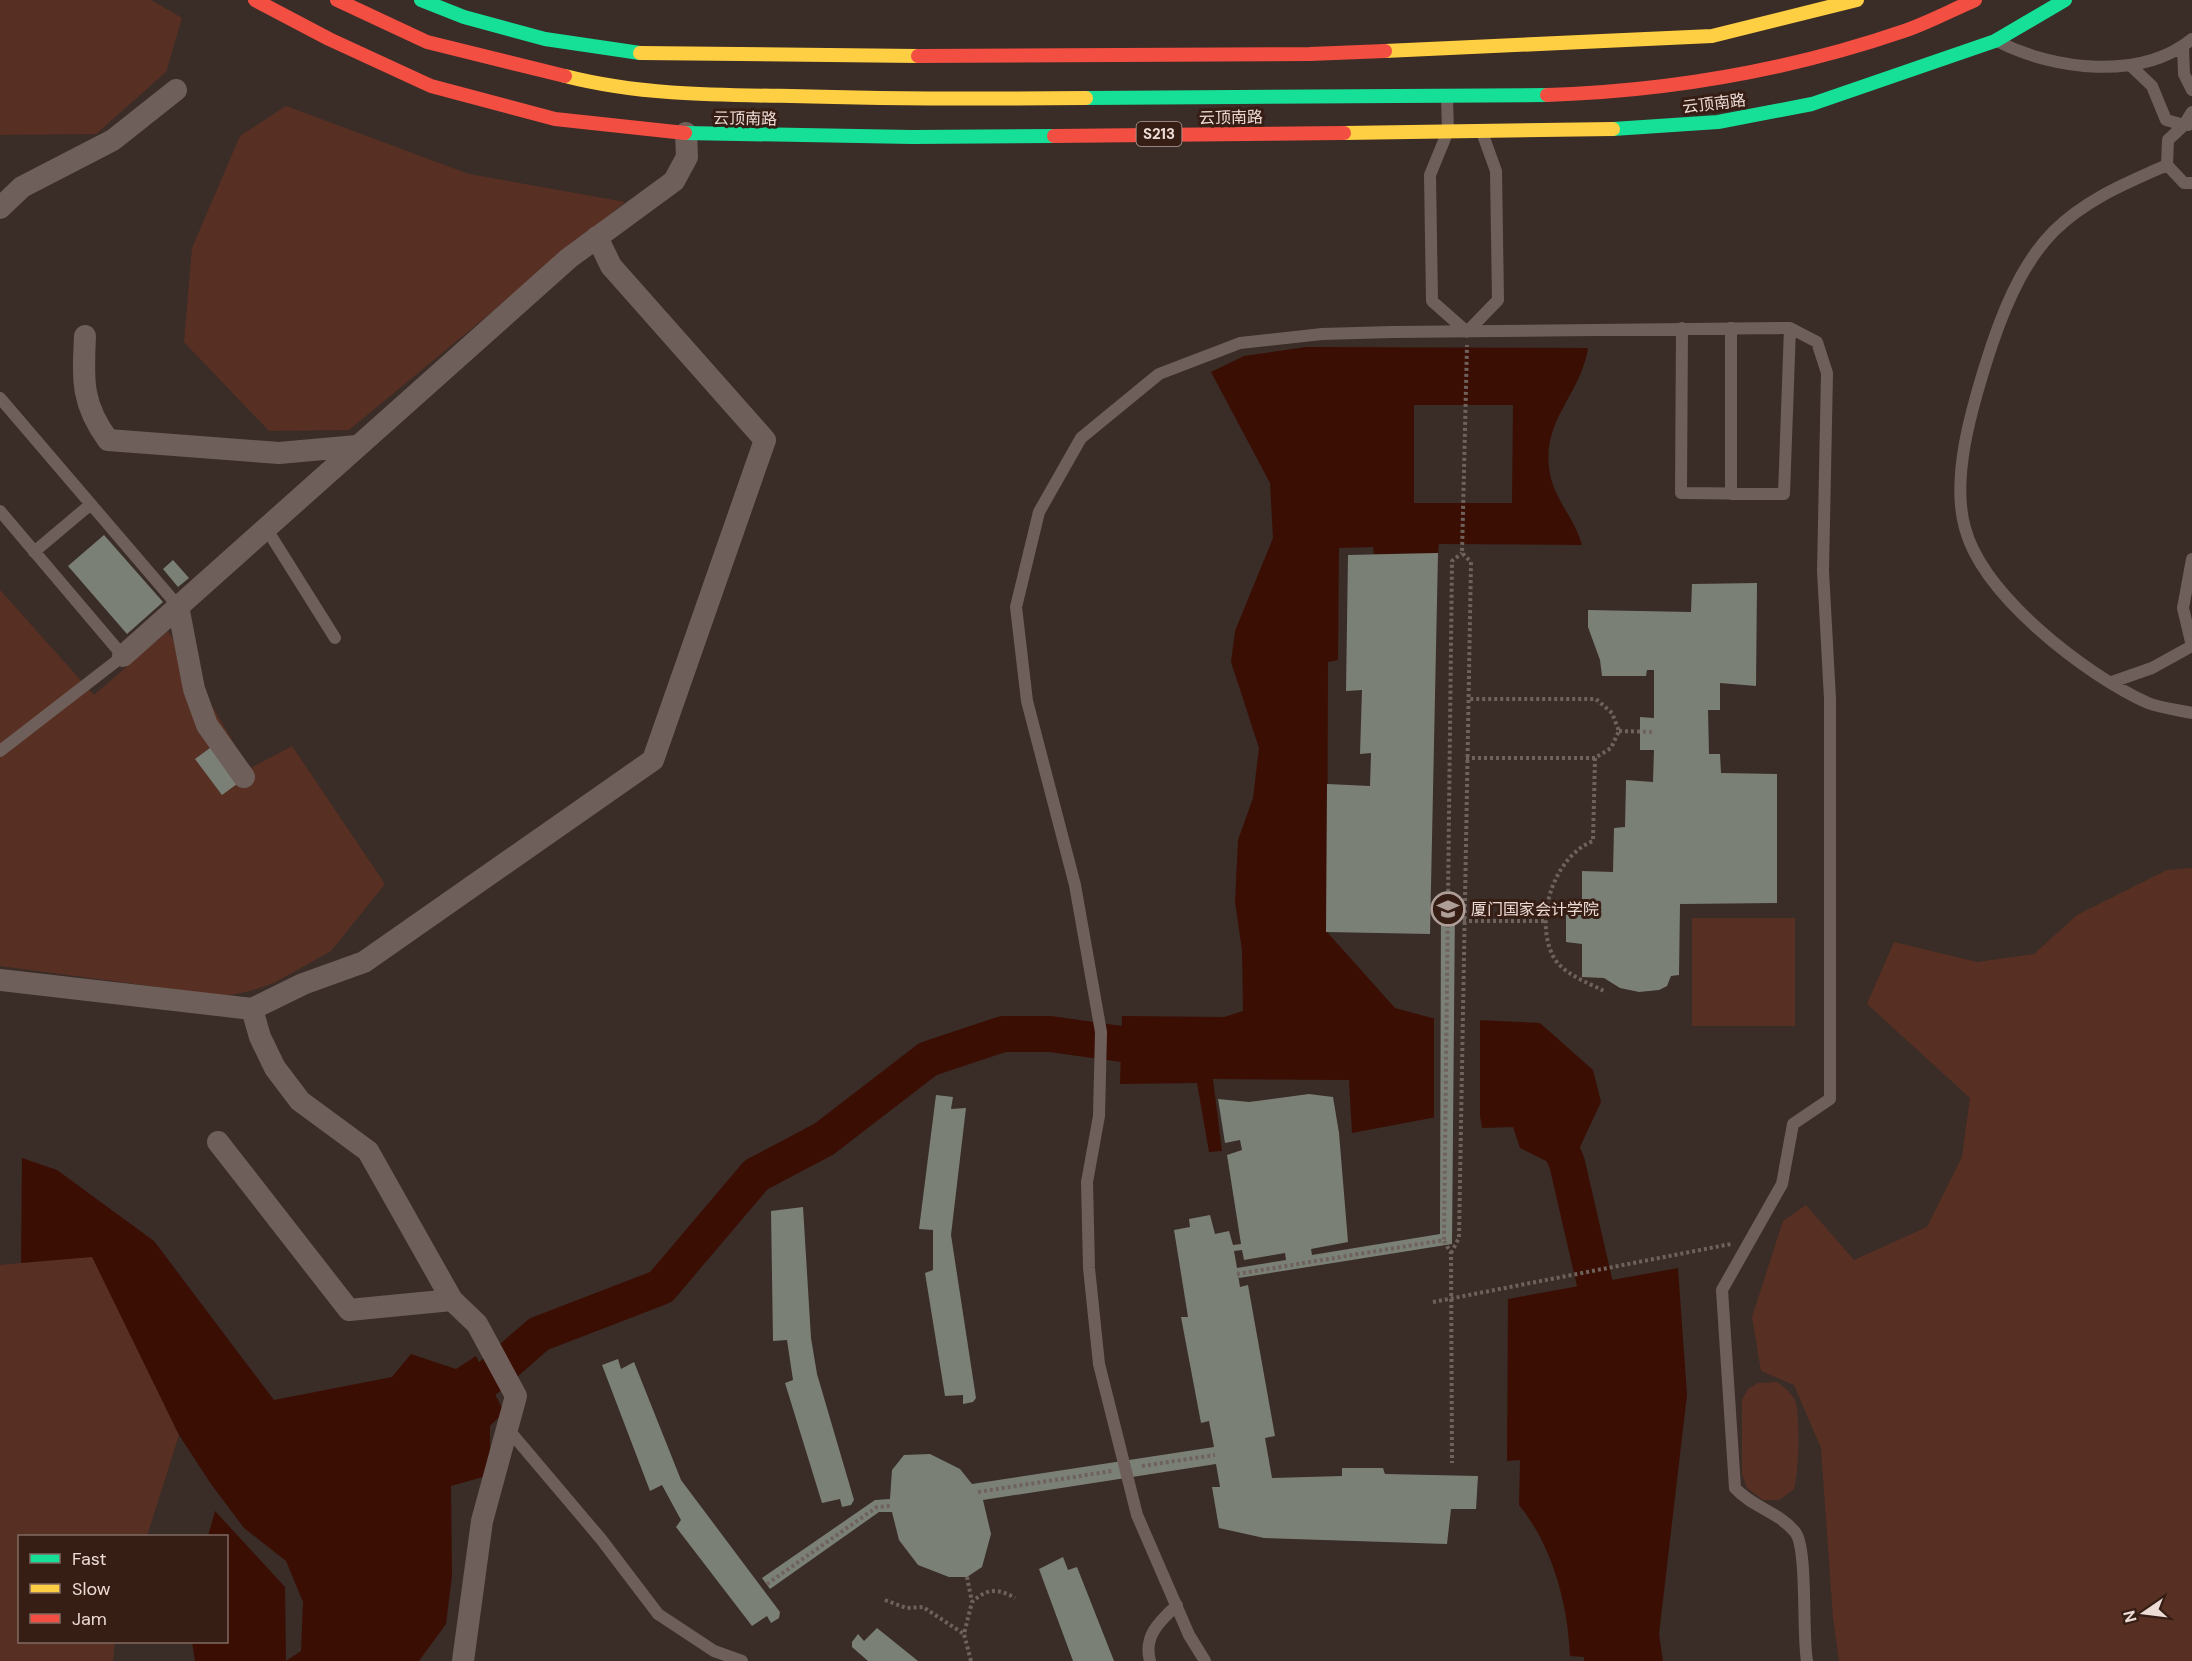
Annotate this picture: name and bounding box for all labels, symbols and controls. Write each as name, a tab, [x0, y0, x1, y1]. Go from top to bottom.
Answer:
street label: 云顶南路	[1681, 89, 1747, 118]
street label: 云顶南路	[1199, 106, 1263, 129]
street label: 云顶南路	[713, 107, 777, 130]
road number: S213	[1136, 122, 1182, 146]
school or university icon: 厦门国家会计学院	[1430, 891, 1466, 927]
place label: 厦门国家会计学院	[1471, 899, 1599, 920]
legend	[18, 1535, 228, 1643]
text: Fast	[72, 1547, 107, 1571]
text: Slow	[72, 1577, 111, 1601]
north arrow	[2114, 1583, 2174, 1643]
text: Jam	[72, 1607, 107, 1631]
text: N	[2118, 1608, 2142, 1625]

